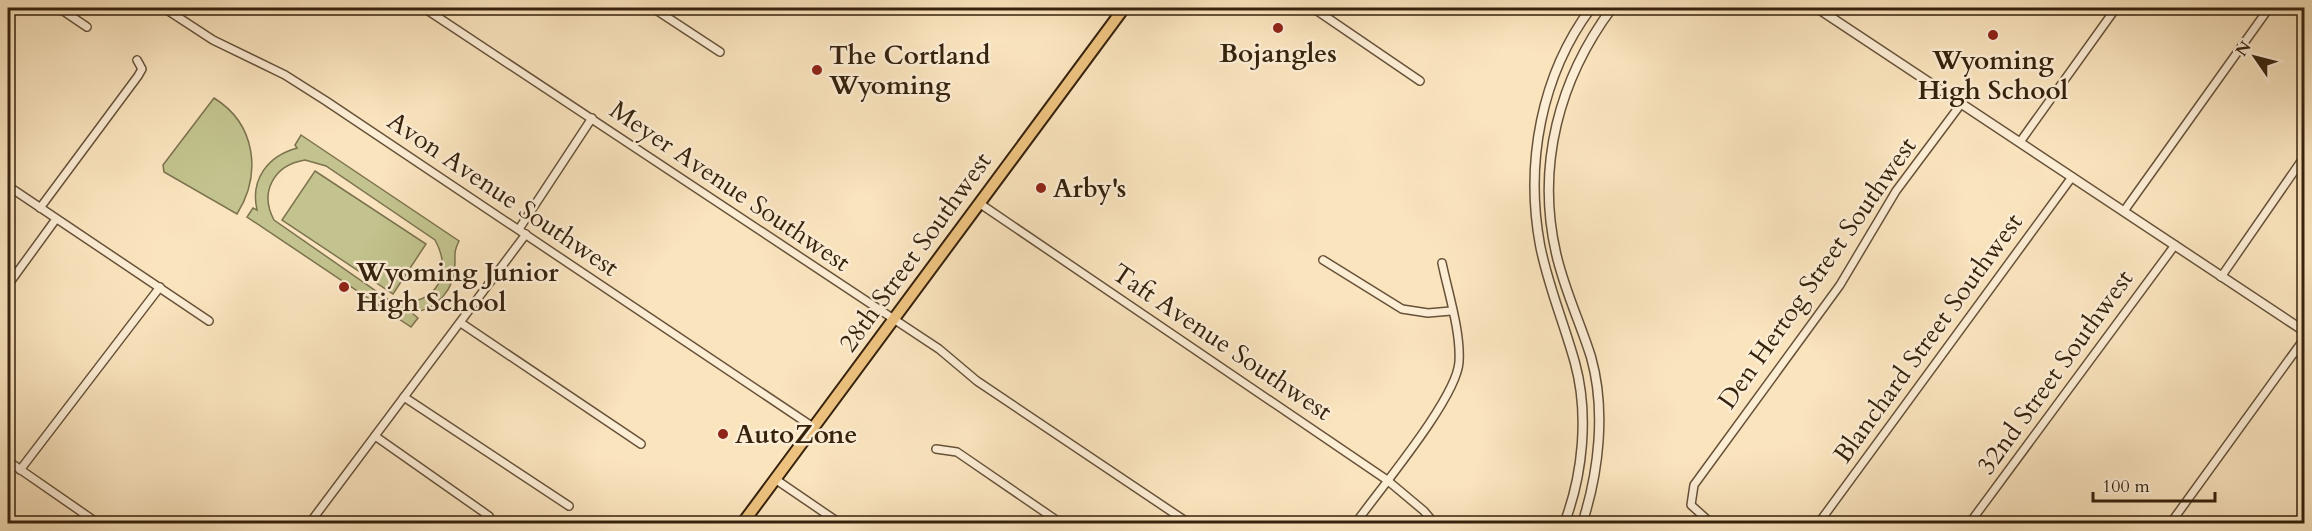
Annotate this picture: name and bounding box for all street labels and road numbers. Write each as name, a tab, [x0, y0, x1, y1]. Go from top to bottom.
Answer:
street label: Meyer Avenue Southwest	[603, 92, 857, 280]
street label: Avon Avenue Southwest	[380, 103, 626, 285]
street label: Den Hertog Street Southwest	[1710, 130, 1924, 416]
street label: 28th Street Southwest	[831, 145, 999, 359]
street label: Blanchard Street Southwest	[1825, 206, 2031, 470]
street label: Taft Avenue Southwest	[1105, 255, 1339, 429]
street label: 32nd Street Southwest	[1969, 263, 2141, 481]

